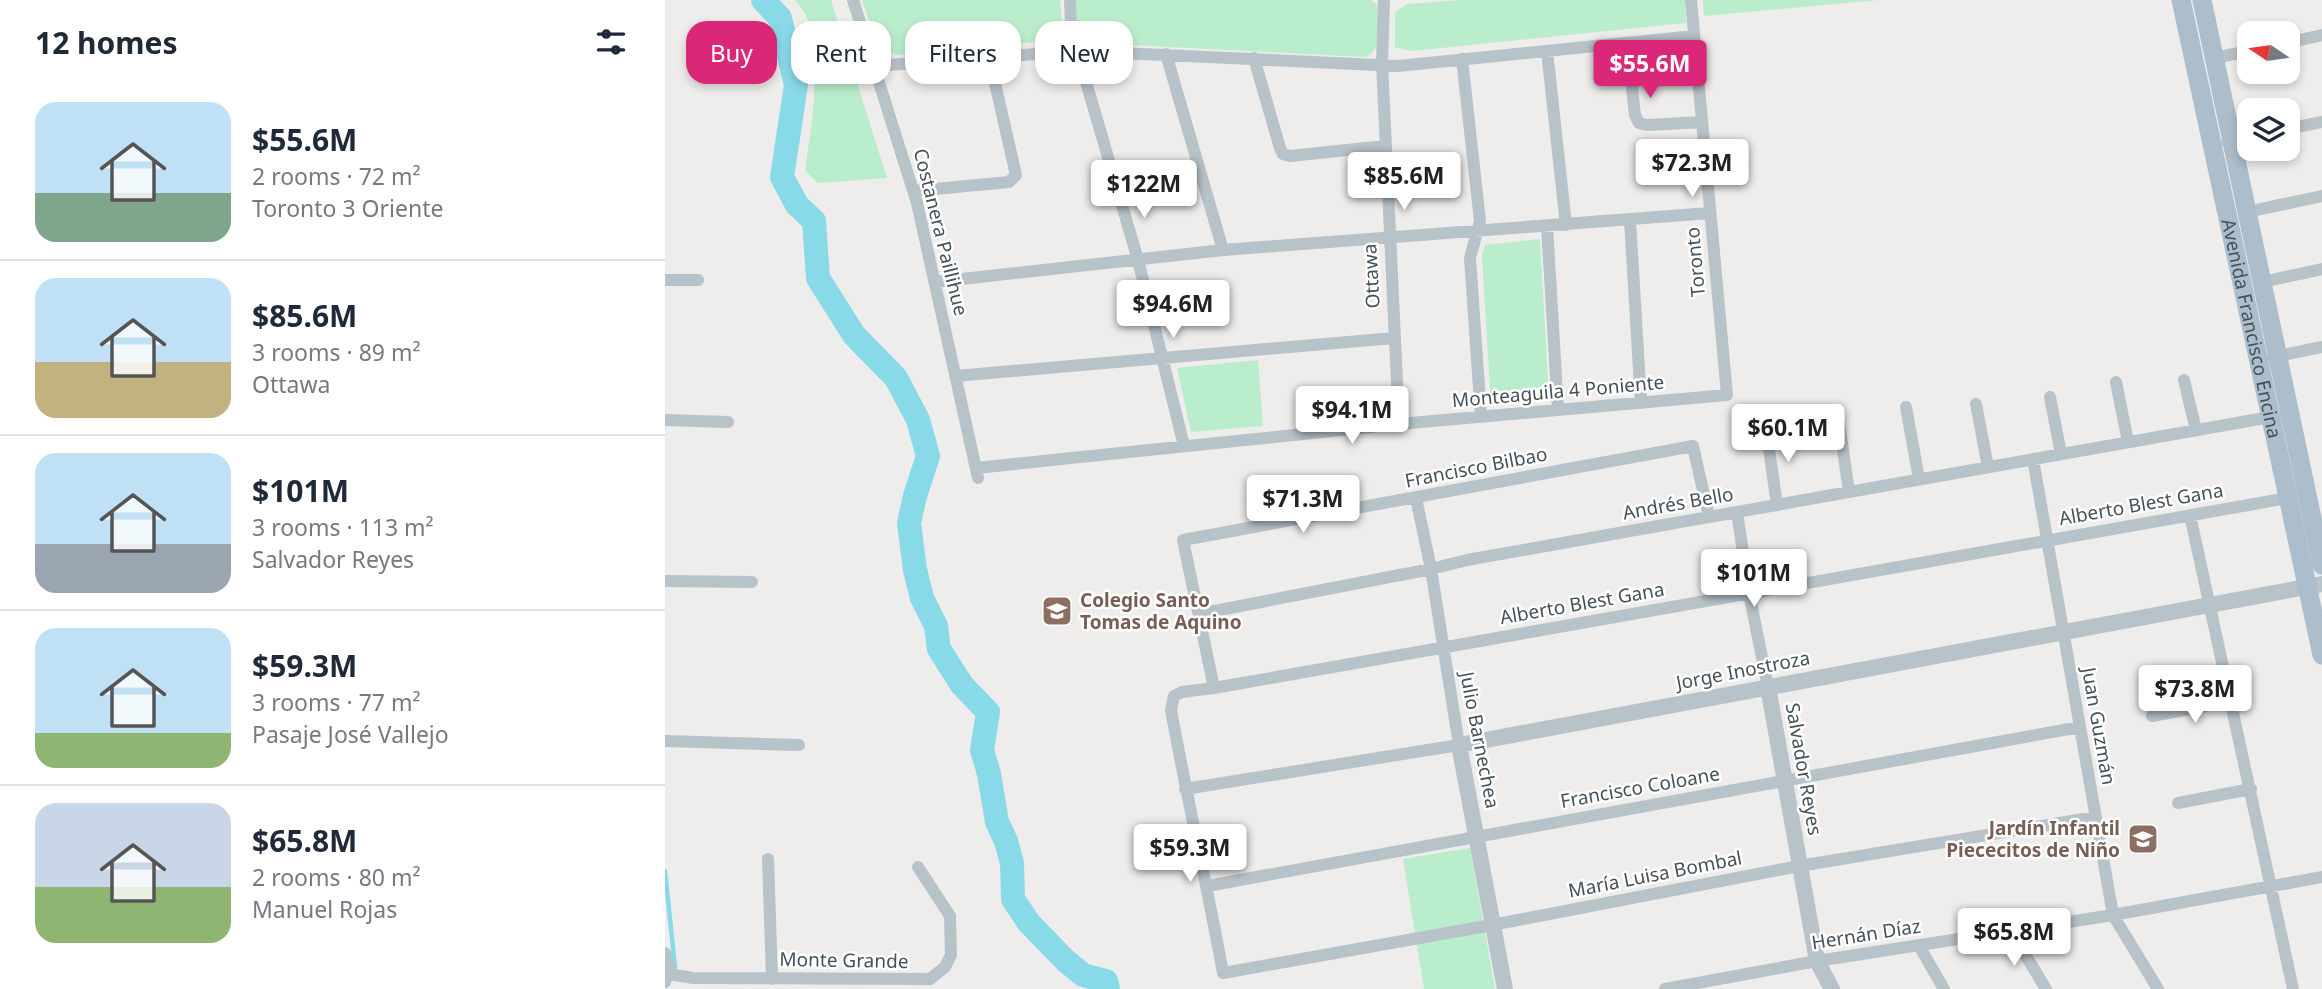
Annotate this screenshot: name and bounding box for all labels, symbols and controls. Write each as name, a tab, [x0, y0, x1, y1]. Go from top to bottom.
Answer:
chip: Buy	[686, 21, 777, 84]
chip: Rent	[791, 21, 891, 84]
chip: Filters	[905, 21, 1021, 84]
chip: New	[1035, 21, 1133, 84]
north arrow	[2237, 21, 2299, 84]
map controls	[2237, 21, 2300, 161]
text: 12 homes	[35, 22, 178, 63]
icon: filters	[592, 23, 630, 61]
pin: $55.6M	[1593, 41, 1707, 100]
text: $55.6M	[1610, 47, 1690, 79]
button: layers	[2237, 98, 2300, 161]
text: $55.6M	[252, 119, 357, 160]
icon: home	[91, 130, 175, 214]
pin: $72.3M	[1635, 140, 1749, 199]
street label: Costanera Paillihue	[908, 146, 974, 318]
text: $72.3M	[1652, 146, 1732, 178]
pin: $85.6M	[1347, 152, 1461, 212]
text: $85.6M	[1364, 159, 1444, 191]
text: 2 rooms · 72 m²	[252, 160, 421, 192]
pin: $122M	[1095, 160, 1193, 220]
text: $122M	[1107, 167, 1181, 199]
text: Toronto 3 Oriente	[252, 192, 443, 224]
street label: Avenida Francisco Encina	[2215, 216, 2288, 441]
street label: Toronto	[1679, 226, 1711, 298]
street label: Ottawa	[1356, 243, 1386, 309]
pin: $94.6M	[1116, 280, 1230, 340]
text: $94.6M	[1133, 287, 1213, 319]
text: $85.6M	[252, 295, 357, 336]
icon: home	[91, 306, 175, 390]
text: 3 rooms · 89 m²	[252, 336, 421, 368]
text: Ottawa	[252, 368, 330, 400]
street label: Monteaguila 4 Poniente	[1451, 369, 1665, 413]
pin: $94.1M	[1295, 386, 1409, 446]
text: $94.1M	[1312, 393, 1392, 425]
pin: $60.1M	[1731, 405, 1845, 464]
text: $60.1M	[1748, 411, 1828, 443]
street label: Francisco Bilbao	[1403, 440, 1549, 494]
text: $101M	[252, 470, 349, 511]
pin: $71.3M	[1246, 476, 1360, 535]
street label: Alberto Blest Gana	[2057, 477, 2225, 531]
street label: Andrés Bello	[1621, 480, 1735, 526]
icon: home	[91, 481, 175, 565]
text: $71.3M	[1263, 482, 1343, 514]
text: 3 rooms · 113 m²	[252, 511, 434, 543]
text: Salvador Reyes	[252, 543, 414, 575]
pin: $101M	[1705, 550, 1803, 609]
text: $101M	[1717, 556, 1791, 588]
street label: Alberto Blest Gana	[1498, 576, 1666, 630]
place label: Colegio Santo Tomas de Aquino	[1080, 587, 1242, 635]
school or university icon: Colegio Santo Tomas de Aquino	[1040, 594, 1074, 628]
street label: Jorge Inostroza	[1672, 644, 1812, 696]
text: $59.3M	[252, 645, 357, 686]
icon: home	[91, 656, 175, 740]
street label: Juan Guzmán	[2076, 663, 2122, 787]
pin: $73.8M	[2138, 666, 2252, 725]
street label: Julio Barnechea	[1454, 667, 1506, 811]
text: $73.8M	[2155, 672, 2235, 704]
text: 3 rooms · 77 m²	[252, 686, 421, 718]
street label: Salvador Reyes	[1780, 701, 1828, 837]
text: Pasaje José Vallejo	[252, 718, 449, 750]
street label: Francisco Coloane	[1558, 760, 1722, 814]
place label: Jardín Infantil Piececitos de Niño	[1946, 815, 2120, 863]
text: $65.8M	[252, 820, 357, 861]
school or university icon: Jardín Infantil Piececitos de Niño	[2126, 822, 2160, 856]
pin: $59.3M	[1133, 824, 1247, 884]
icon: home	[91, 831, 175, 915]
text: $59.3M	[1150, 831, 1230, 863]
street label: María Luisa Bombal	[1566, 844, 1744, 904]
text: 2 rooms · 80 m²	[252, 861, 421, 893]
text: Manuel Rojas	[252, 893, 397, 925]
pin: $65.8M	[1957, 908, 2071, 968]
street label: Hernán Díaz	[1810, 913, 1922, 955]
text: $65.8M	[1974, 915, 2054, 947]
street label: Monte Grande	[779, 946, 909, 974]

